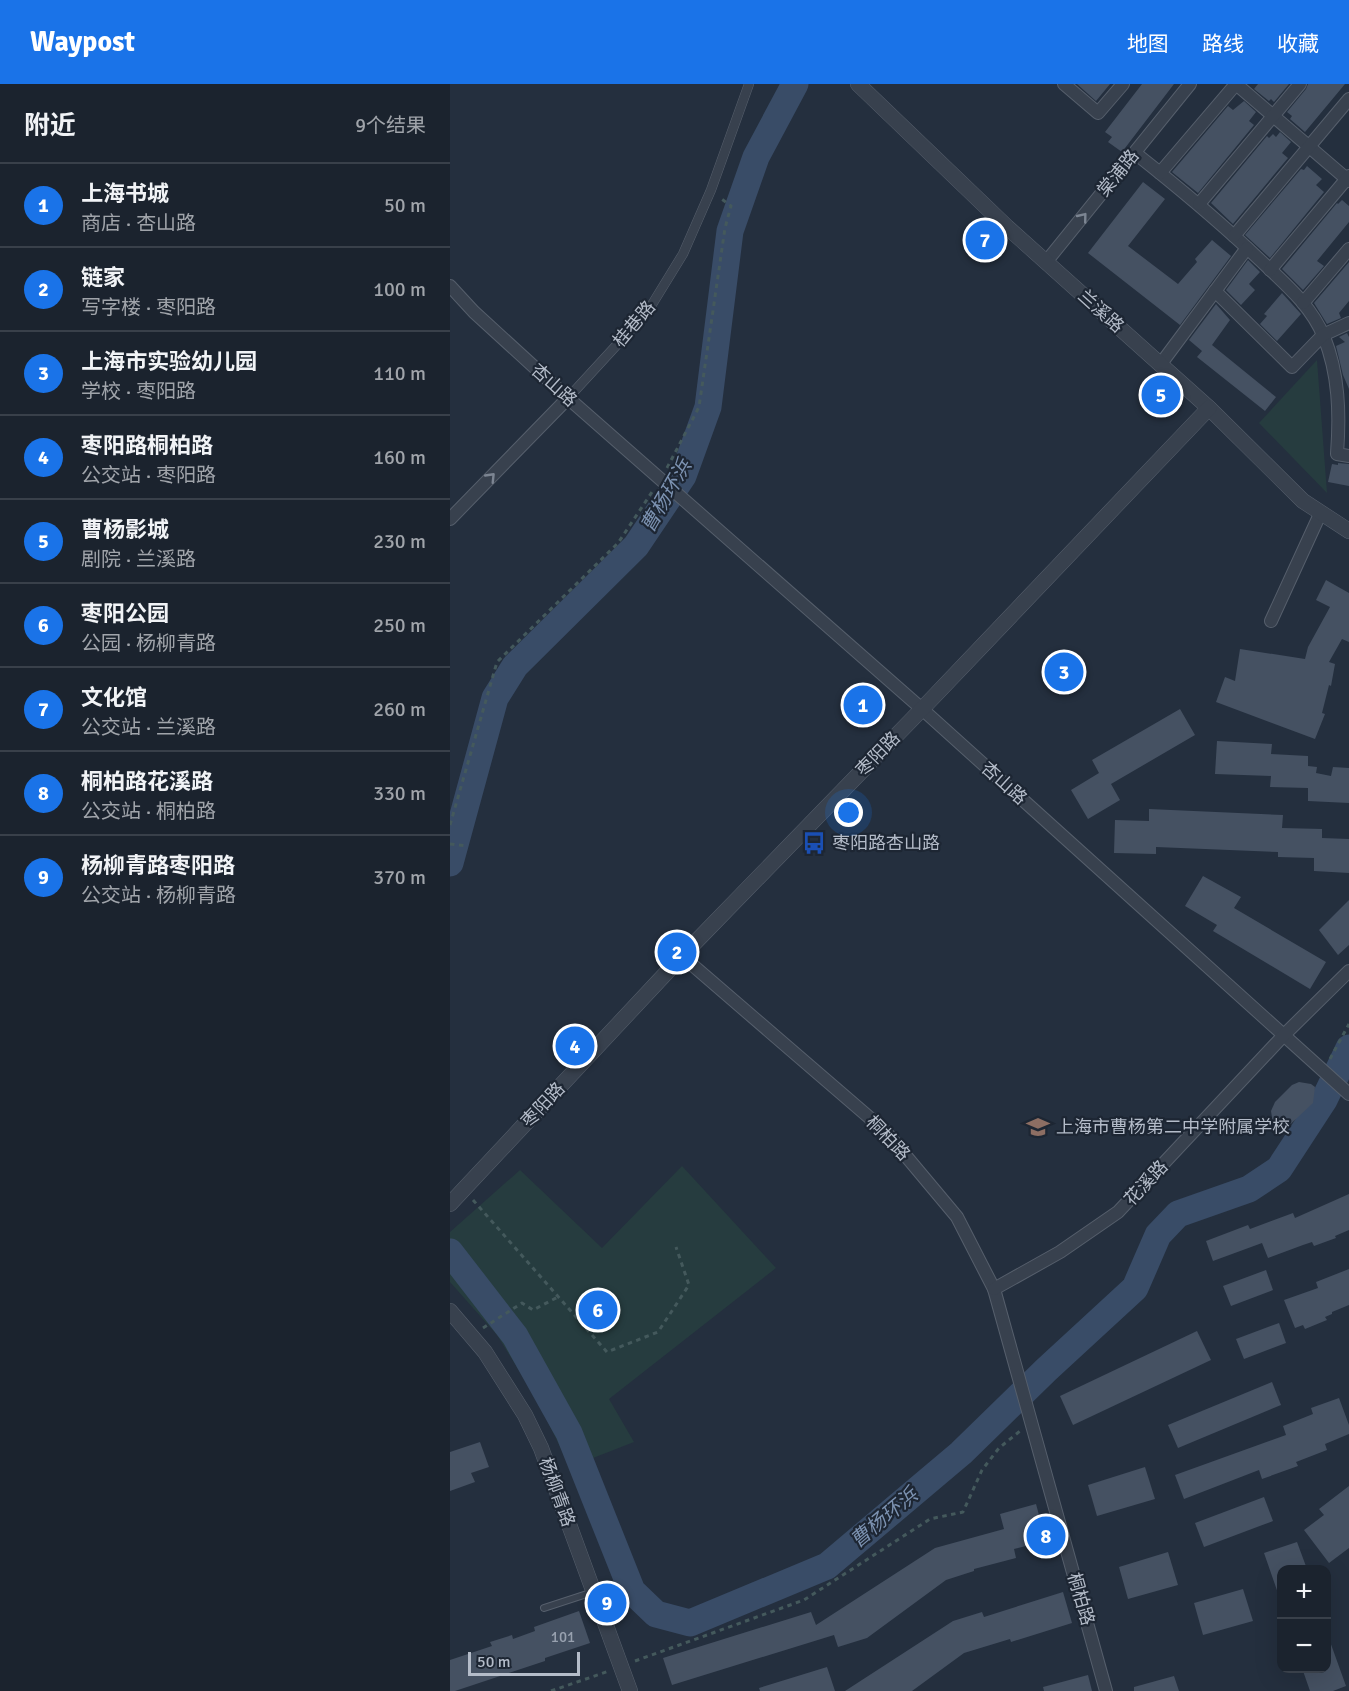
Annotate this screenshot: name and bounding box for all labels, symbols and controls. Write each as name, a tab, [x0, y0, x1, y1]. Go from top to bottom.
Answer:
text: Waypost	[30, 25, 135, 59]
text: 地图	[1127, 31, 1169, 57]
text: 路线	[1202, 31, 1244, 57]
text: 收藏	[1277, 31, 1319, 57]
text: 附近	[24, 110, 76, 142]
text: 9个结果	[355, 113, 426, 138]
street label: 棠浦路	[1092, 145, 1144, 201]
text: 上海书城	[81, 180, 169, 207]
text: 1	[38, 193, 49, 218]
text: 50 m	[384, 193, 426, 218]
text: 商店 · 杏山路	[81, 211, 196, 236]
one-way arrow	[1075, 213, 1086, 224]
pin: 7	[966, 218, 1004, 262]
text: 链家	[81, 264, 125, 291]
text: 2	[38, 277, 49, 302]
text: 100 m	[373, 277, 426, 302]
street label: 兰溪路	[1074, 285, 1128, 337]
text: 写字楼 · 枣阳路	[81, 295, 216, 320]
street label: 桂巷路	[608, 296, 660, 352]
text: 上海市实验幼儿园	[81, 348, 257, 375]
street label: 杏山路	[527, 359, 581, 411]
text: 3	[38, 361, 49, 386]
text: 110 m	[373, 361, 426, 386]
pin: 5	[1142, 372, 1180, 418]
text: 学校 · 枣阳路	[81, 379, 196, 404]
text: 枣阳路桐柏路	[81, 432, 213, 459]
text: 4	[38, 445, 49, 470]
text: 160 m	[373, 445, 426, 470]
water label: 曹杨环浜	[635, 453, 698, 537]
text: 公交站 · 枣阳路	[81, 463, 216, 488]
one-way arrow	[484, 473, 495, 483]
text: 曹杨影城	[81, 516, 169, 543]
text: 5	[38, 529, 49, 554]
text: 230 m	[373, 529, 426, 554]
text: 剧院 · 兰溪路	[81, 547, 196, 572]
text: 枣阳公园	[81, 600, 169, 627]
text: 6	[38, 613, 49, 638]
text: 250 m	[373, 613, 426, 638]
text: 公园 · 杨柳青路	[81, 631, 216, 656]
pin: 3	[1044, 650, 1084, 694]
pin: 1	[844, 682, 882, 728]
text: 文化馆	[81, 684, 147, 711]
text: 7	[38, 697, 49, 722]
text: 260 m	[373, 697, 426, 722]
text: 公交站 · 兰溪路	[81, 715, 216, 740]
street label: 枣阳路	[851, 727, 905, 781]
street label: 杏山路	[977, 757, 1031, 809]
text: 桐柏路花溪路	[81, 768, 213, 795]
text: 8	[38, 781, 49, 806]
text: 330 m	[373, 781, 426, 806]
your location	[834, 798, 863, 827]
text: 公交站 · 桐柏路	[81, 799, 216, 824]
bus stop icon: 枣阳路杏山路	[801, 830, 827, 856]
place label: 枣阳路杏山路	[832, 832, 940, 854]
text: 杨柳青路枣阳路	[81, 852, 235, 879]
text: 9	[38, 865, 49, 890]
text: 370 m	[373, 865, 426, 890]
text: 公交站 · 杨柳青路	[81, 883, 236, 908]
pin: 2	[658, 930, 696, 974]
pin: 4	[556, 1024, 594, 1068]
street label: 枣阳路	[517, 1078, 569, 1132]
street label: 桐柏路	[861, 1111, 915, 1165]
school or university icon: 上海市曹杨第二中学附属学校	[1025, 1114, 1051, 1140]
place label: 上海市曹杨第二中学附属学校	[1056, 1116, 1290, 1138]
street label: 花溪路	[1120, 1156, 1172, 1210]
pin: 6	[578, 1288, 618, 1332]
street label: 杨柳青路	[534, 1454, 580, 1530]
water label: 曹杨环浜	[845, 1481, 924, 1553]
pin: 8	[1026, 1514, 1066, 1558]
map controls	[1277, 1565, 1331, 1673]
button: +	[1277, 1565, 1331, 1619]
street label: 桐柏路	[1063, 1570, 1099, 1628]
pin: 9	[588, 1580, 626, 1625]
button: −	[1277, 1619, 1331, 1673]
house number: 101	[551, 1628, 575, 1646]
scale bar	[468, 1649, 580, 1676]
text: 50 m	[477, 1652, 511, 1672]

